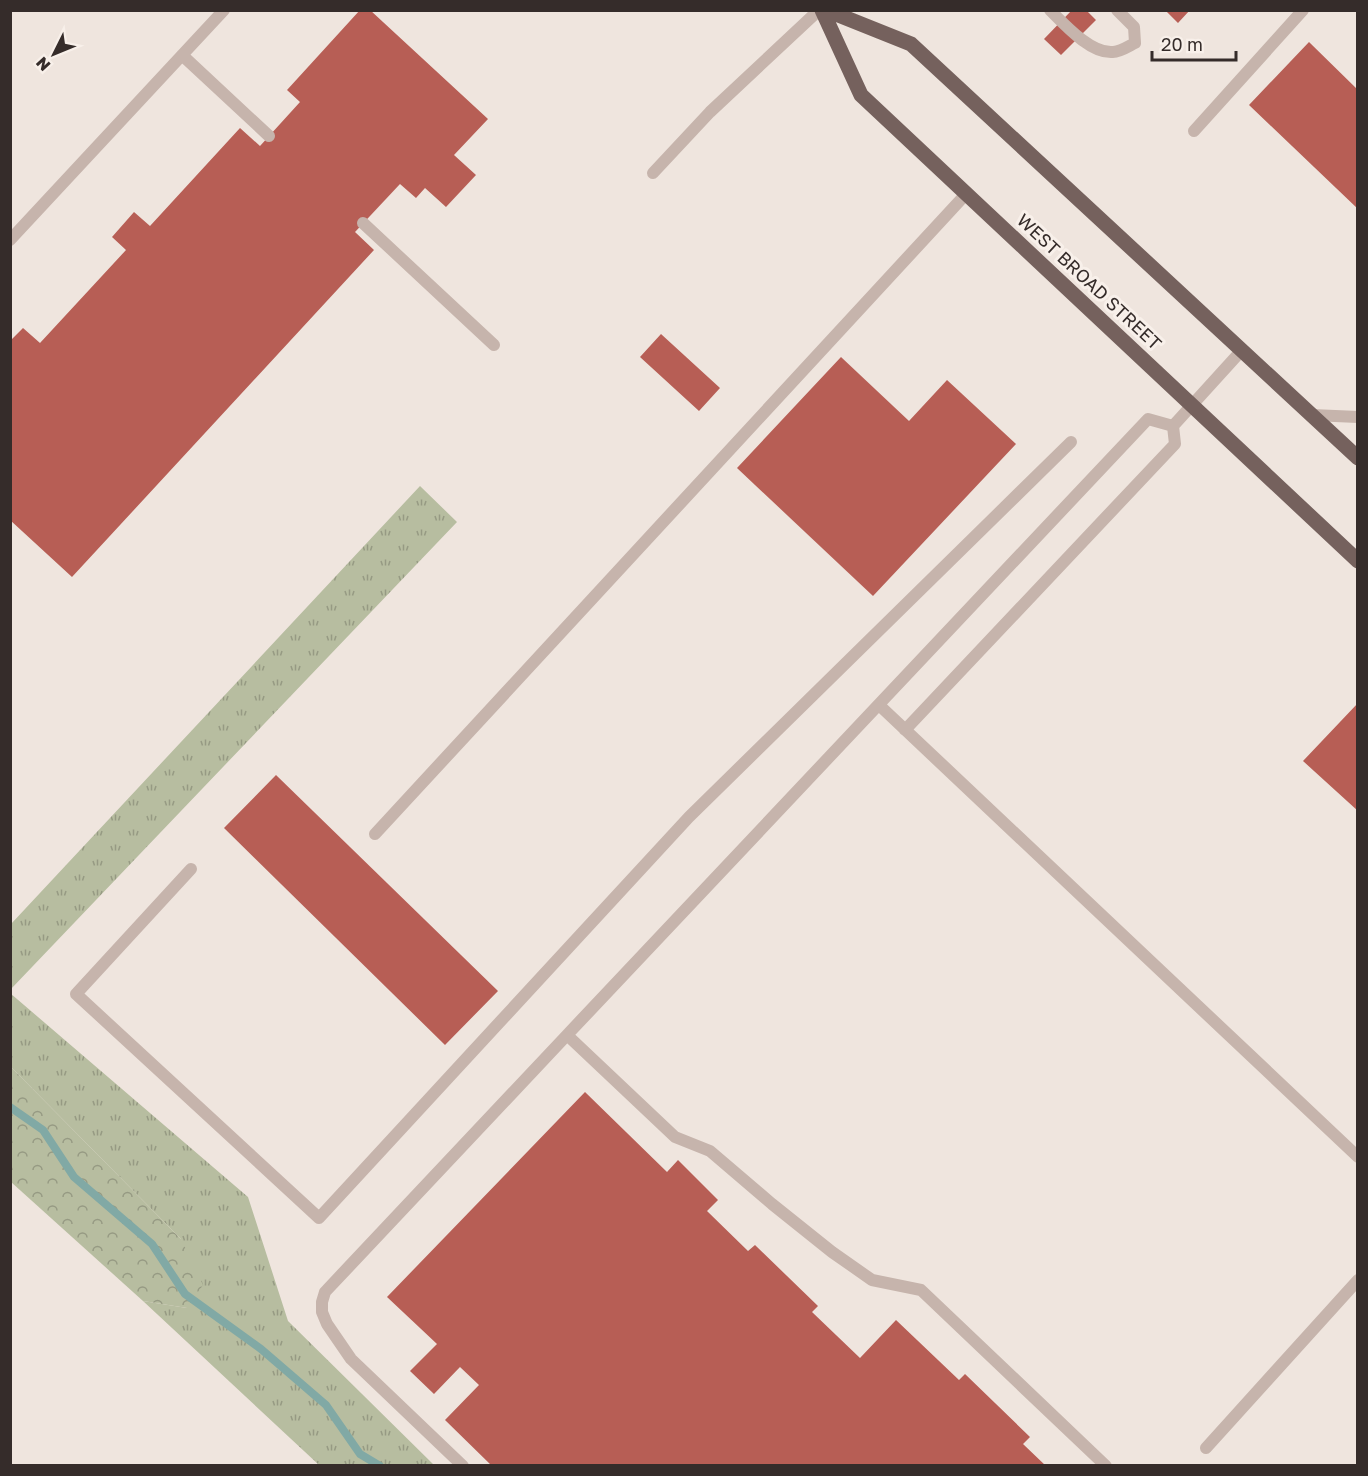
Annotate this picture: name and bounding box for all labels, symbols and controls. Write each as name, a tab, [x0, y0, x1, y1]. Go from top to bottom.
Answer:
north arrow	[24, 24, 84, 84]
scale bar	[1152, 24, 1236, 62]
text: 20 m	[1161, 33, 1203, 55]
text: N	[32, 53, 54, 76]
street label: WEST BROAD STREET	[1013, 209, 1167, 354]

